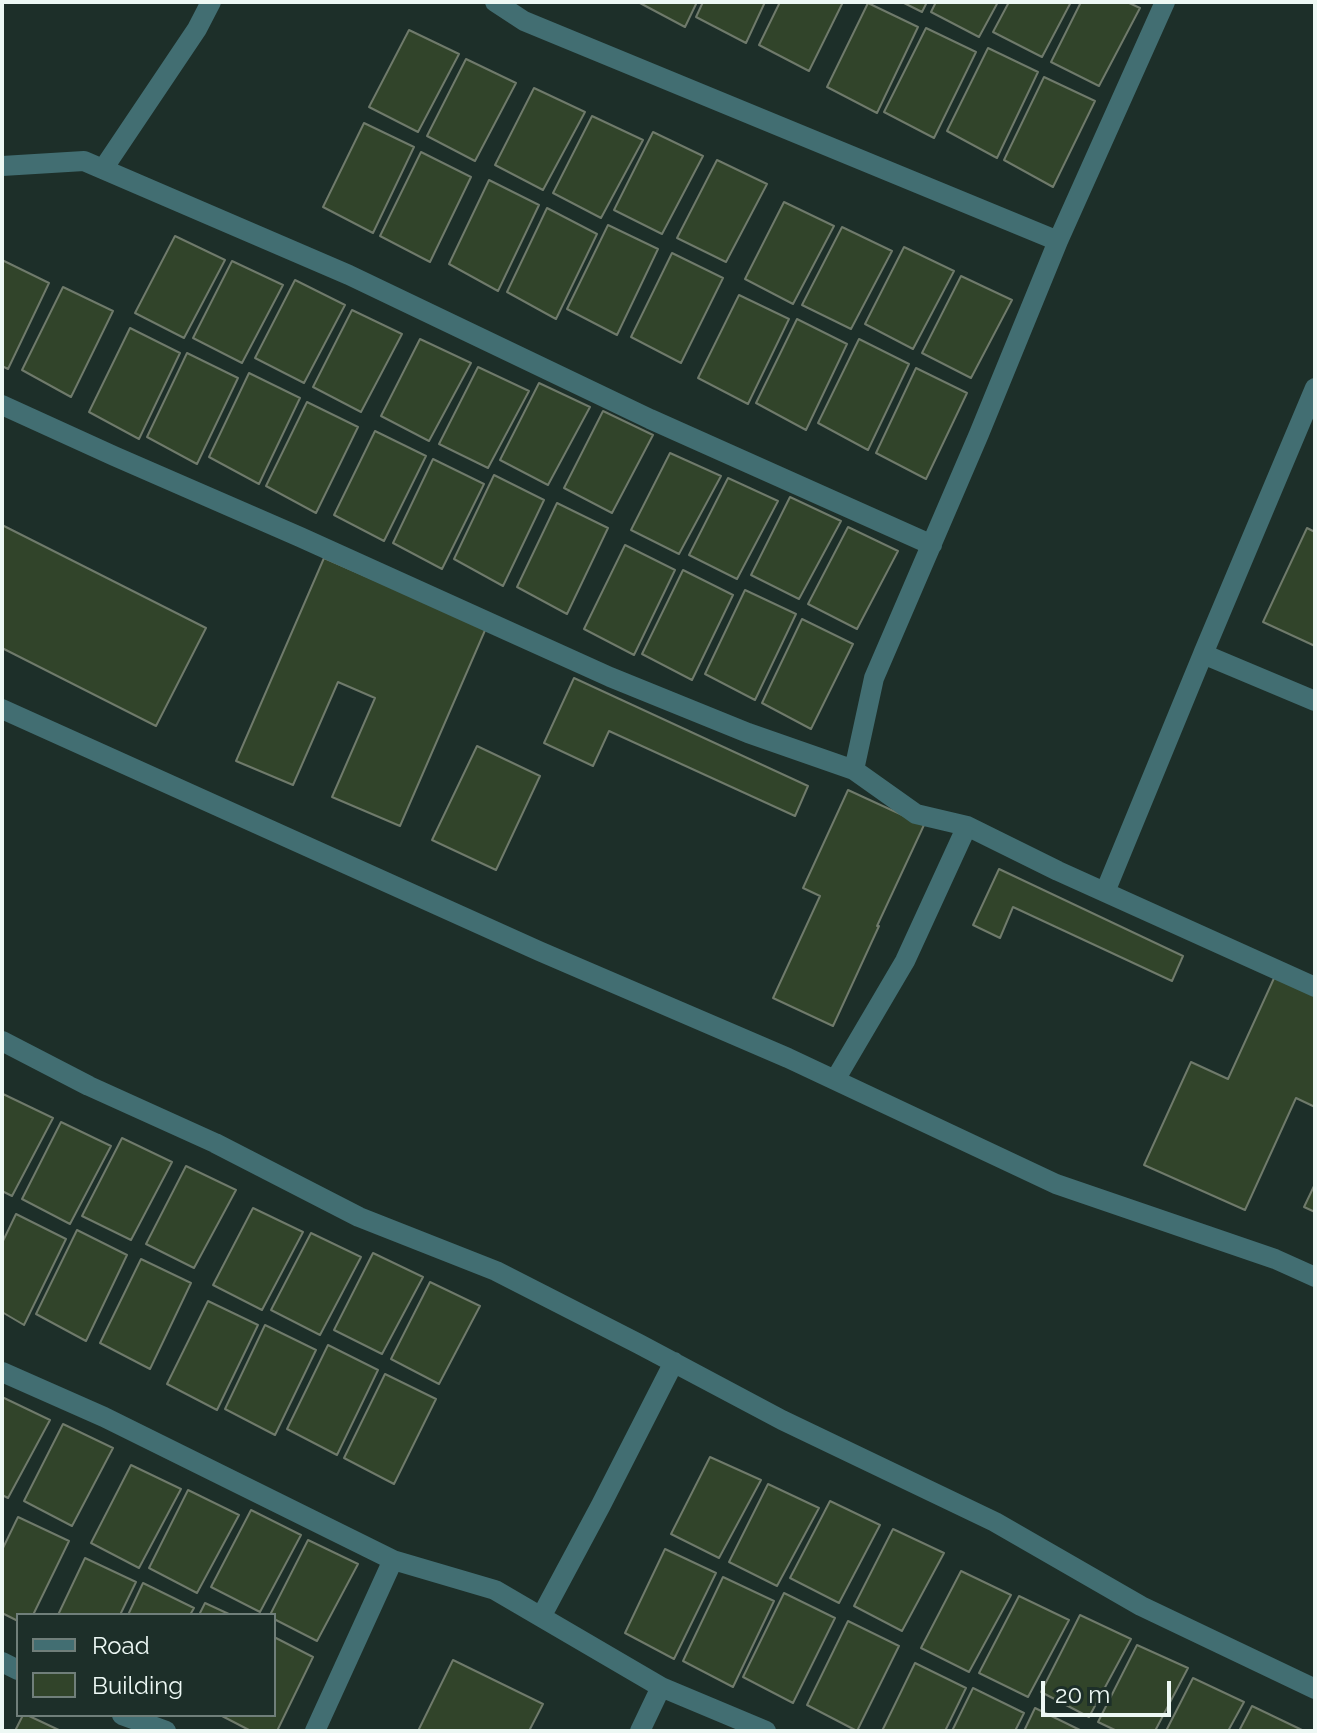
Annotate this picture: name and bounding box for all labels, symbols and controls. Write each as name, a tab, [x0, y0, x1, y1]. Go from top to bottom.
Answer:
legend	[16, 1613, 276, 1717]
text: Road	[92, 1631, 150, 1660]
scale bar	[1045, 1665, 1175, 1715]
text: Building	[92, 1671, 183, 1700]
text: 20 m	[1055, 1680, 1110, 1709]

